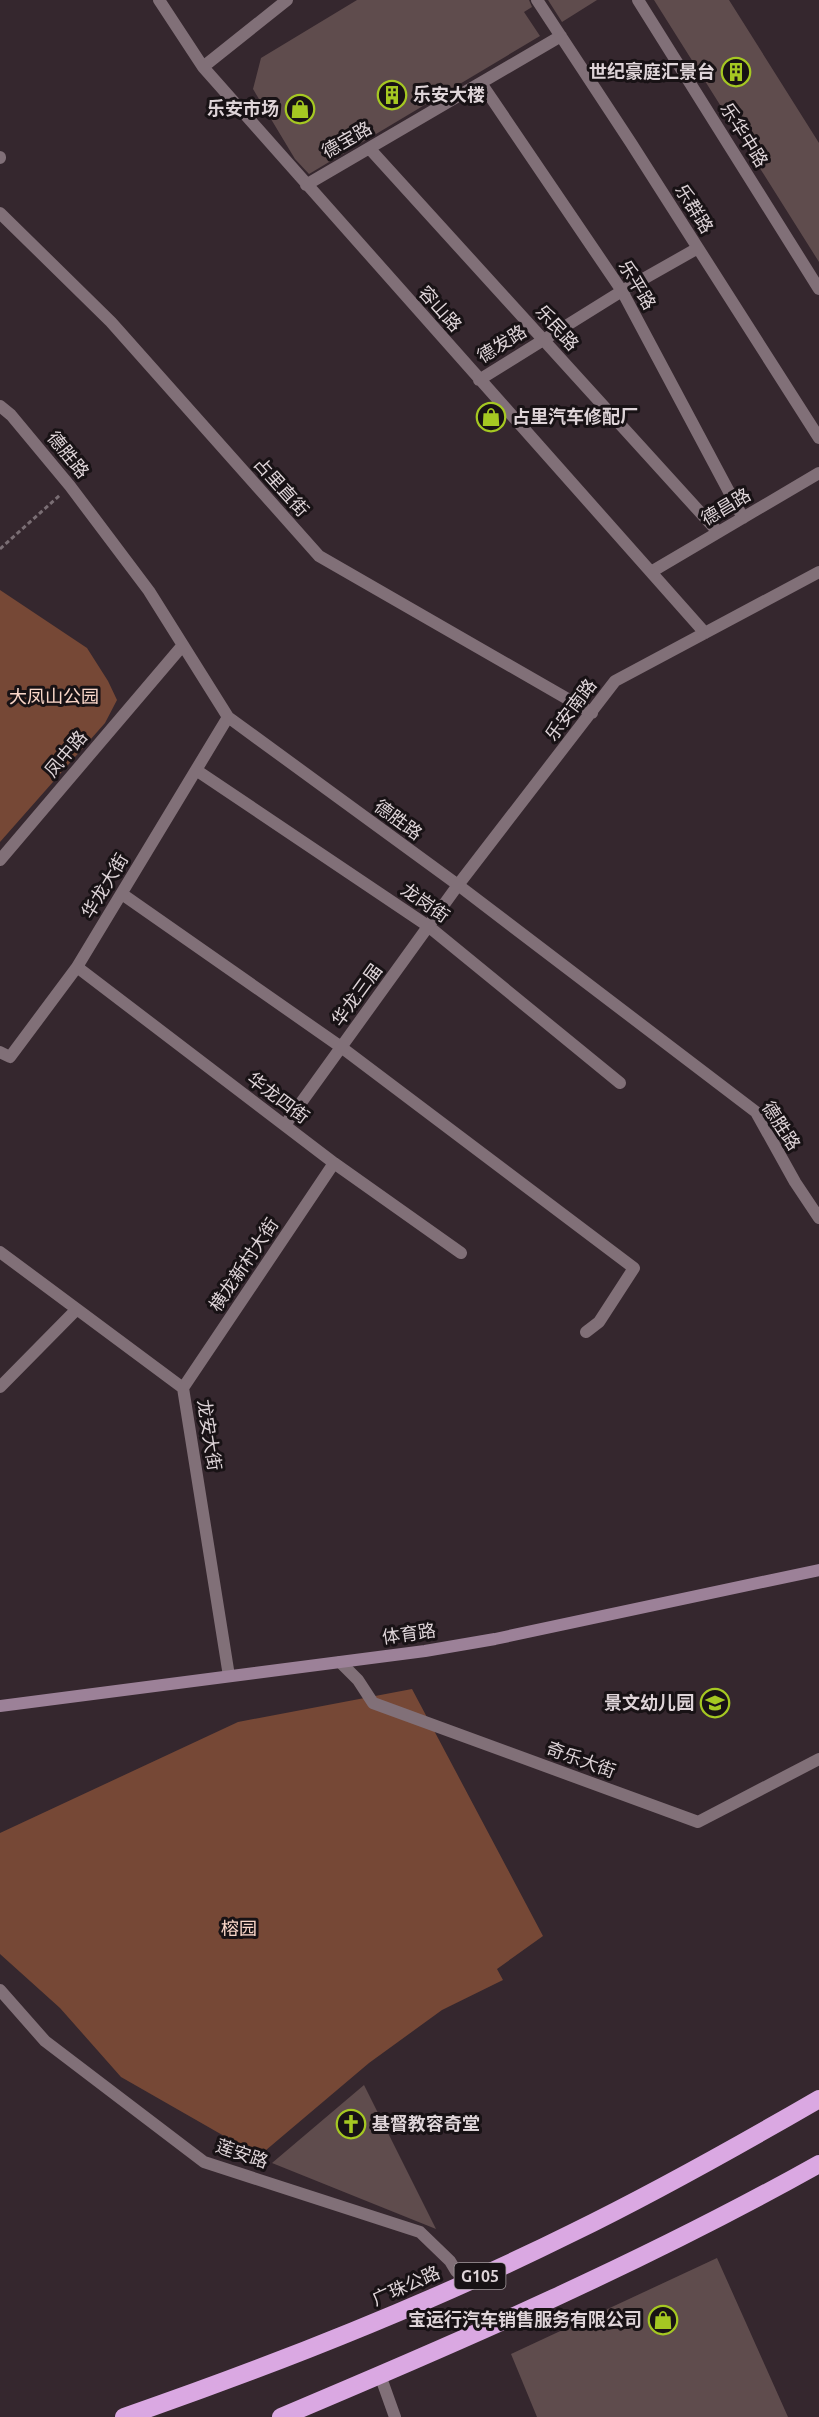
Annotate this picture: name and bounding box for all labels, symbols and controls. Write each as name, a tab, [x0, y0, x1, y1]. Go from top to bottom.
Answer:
building icon: 世纪豪庭汇景台	[720, 56, 752, 88]
place label: 世纪豪庭汇景台	[589, 61, 715, 81]
building icon: 乐安大楼	[376, 79, 408, 111]
place label: 乐安大楼	[413, 84, 485, 104]
shop icon: 乐安市场	[284, 93, 316, 125]
place label: 乐安市场	[207, 98, 279, 118]
street label: 乐华中路	[717, 99, 772, 170]
street label: 德宝路	[318, 117, 375, 161]
street label: 乐群路	[672, 180, 718, 237]
street label: 乐平路	[615, 256, 660, 313]
street label: 容山路	[415, 282, 466, 335]
street label: 乐民路	[532, 301, 583, 354]
street label: 德发路	[473, 320, 530, 366]
shop icon: 占里汽车修配厂	[475, 401, 507, 433]
place label: 占里汽车修配厂	[512, 406, 638, 426]
street label: 德胜路	[44, 427, 94, 482]
street label: 占里直街	[250, 453, 313, 520]
street label: 德昌路	[697, 484, 754, 529]
street label: 乐安南路	[541, 675, 600, 744]
park label: 大凤山公园	[9, 686, 99, 706]
street label: 凤中路	[40, 726, 90, 780]
street label: 德胜路	[371, 795, 426, 843]
street label: 华龙大街	[77, 849, 131, 921]
street label: 龙岗街	[398, 879, 453, 926]
street label: 华龙三届	[327, 959, 385, 1029]
street label: 华龙四街	[244, 1068, 313, 1127]
street label: 德胜路	[759, 1097, 805, 1154]
street label: 横龙新村大街	[205, 1214, 282, 1315]
street label: 龙安大街	[194, 1398, 225, 1472]
street label: 体育路	[381, 1619, 437, 1647]
school or university icon: 景文幼儿园	[699, 1687, 731, 1719]
place label: 景文幼儿园	[604, 1692, 694, 1712]
street label: 奇乐大街	[544, 1737, 619, 1781]
park label: 榕园	[221, 1918, 257, 1938]
church icon: 基督教容奇堂	[335, 2108, 367, 2140]
place label: 基督教容奇堂	[372, 2113, 480, 2133]
street label: 莲安路	[214, 2135, 271, 2171]
street label: 广珠公路	[369, 2261, 443, 2309]
road number: G105	[454, 2263, 506, 2289]
shop icon: 宝运行汽车销售服务有限公司	[647, 2304, 679, 2336]
place label: 宝运行汽车销售服务有限公司	[408, 2309, 642, 2329]

